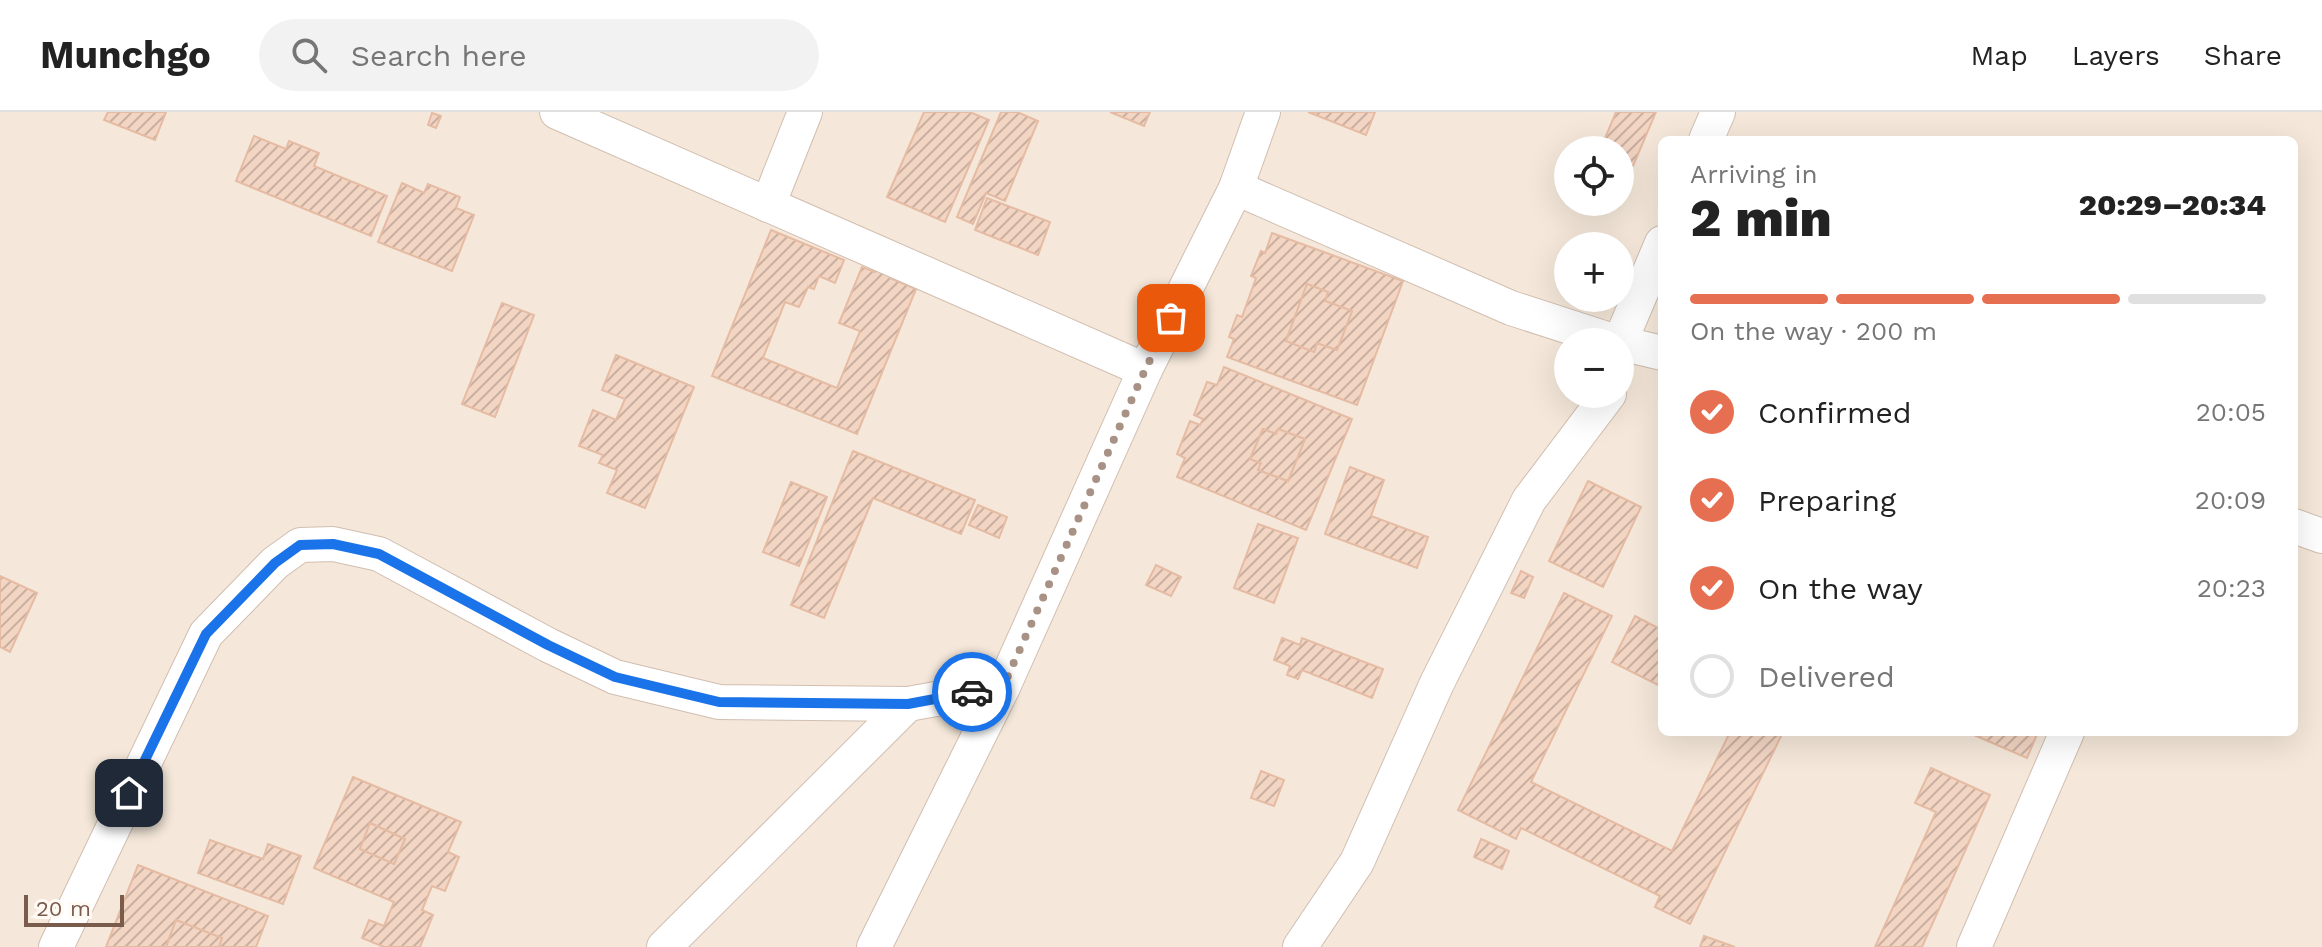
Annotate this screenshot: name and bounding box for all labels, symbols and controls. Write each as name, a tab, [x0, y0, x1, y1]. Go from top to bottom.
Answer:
search box	[259, 19, 819, 91]
text: Munchgo	[40, 33, 211, 77]
icon: search	[287, 33, 331, 77]
text: Search here	[351, 38, 527, 73]
text: Map	[1971, 39, 2028, 72]
text: Layers	[2072, 39, 2160, 72]
text: Share	[2204, 39, 2282, 72]
map controls	[1554, 136, 1634, 408]
button: locate	[1554, 136, 1634, 216]
text: Arriving in	[1690, 159, 1818, 189]
text: 20:29–20:34	[2079, 187, 2266, 222]
text: 2 min	[1690, 188, 1832, 249]
button: +	[1554, 232, 1634, 312]
pin	[1137, 284, 1205, 352]
icon: bag	[1149, 296, 1193, 340]
text: On the way · 200 m	[1690, 316, 1937, 346]
button: −	[1554, 328, 1634, 408]
icon: check	[1690, 390, 1734, 434]
text: Confirmed	[1758, 395, 1912, 430]
text: 20:05	[2196, 397, 2266, 427]
icon: check	[1690, 478, 1734, 522]
text: Preparing	[1758, 483, 1896, 518]
text: 20:09	[2195, 485, 2266, 515]
icon: check	[1690, 566, 1734, 610]
text: On the way	[1758, 571, 1923, 606]
text: 20:23	[2197, 573, 2266, 603]
courier	[932, 652, 1012, 732]
text: Delivered	[1758, 659, 1895, 694]
icon: car	[950, 670, 994, 714]
pin	[95, 759, 163, 827]
icon: home	[107, 771, 151, 815]
scale bar	[24, 891, 124, 927]
text: 20 m	[36, 896, 91, 921]

